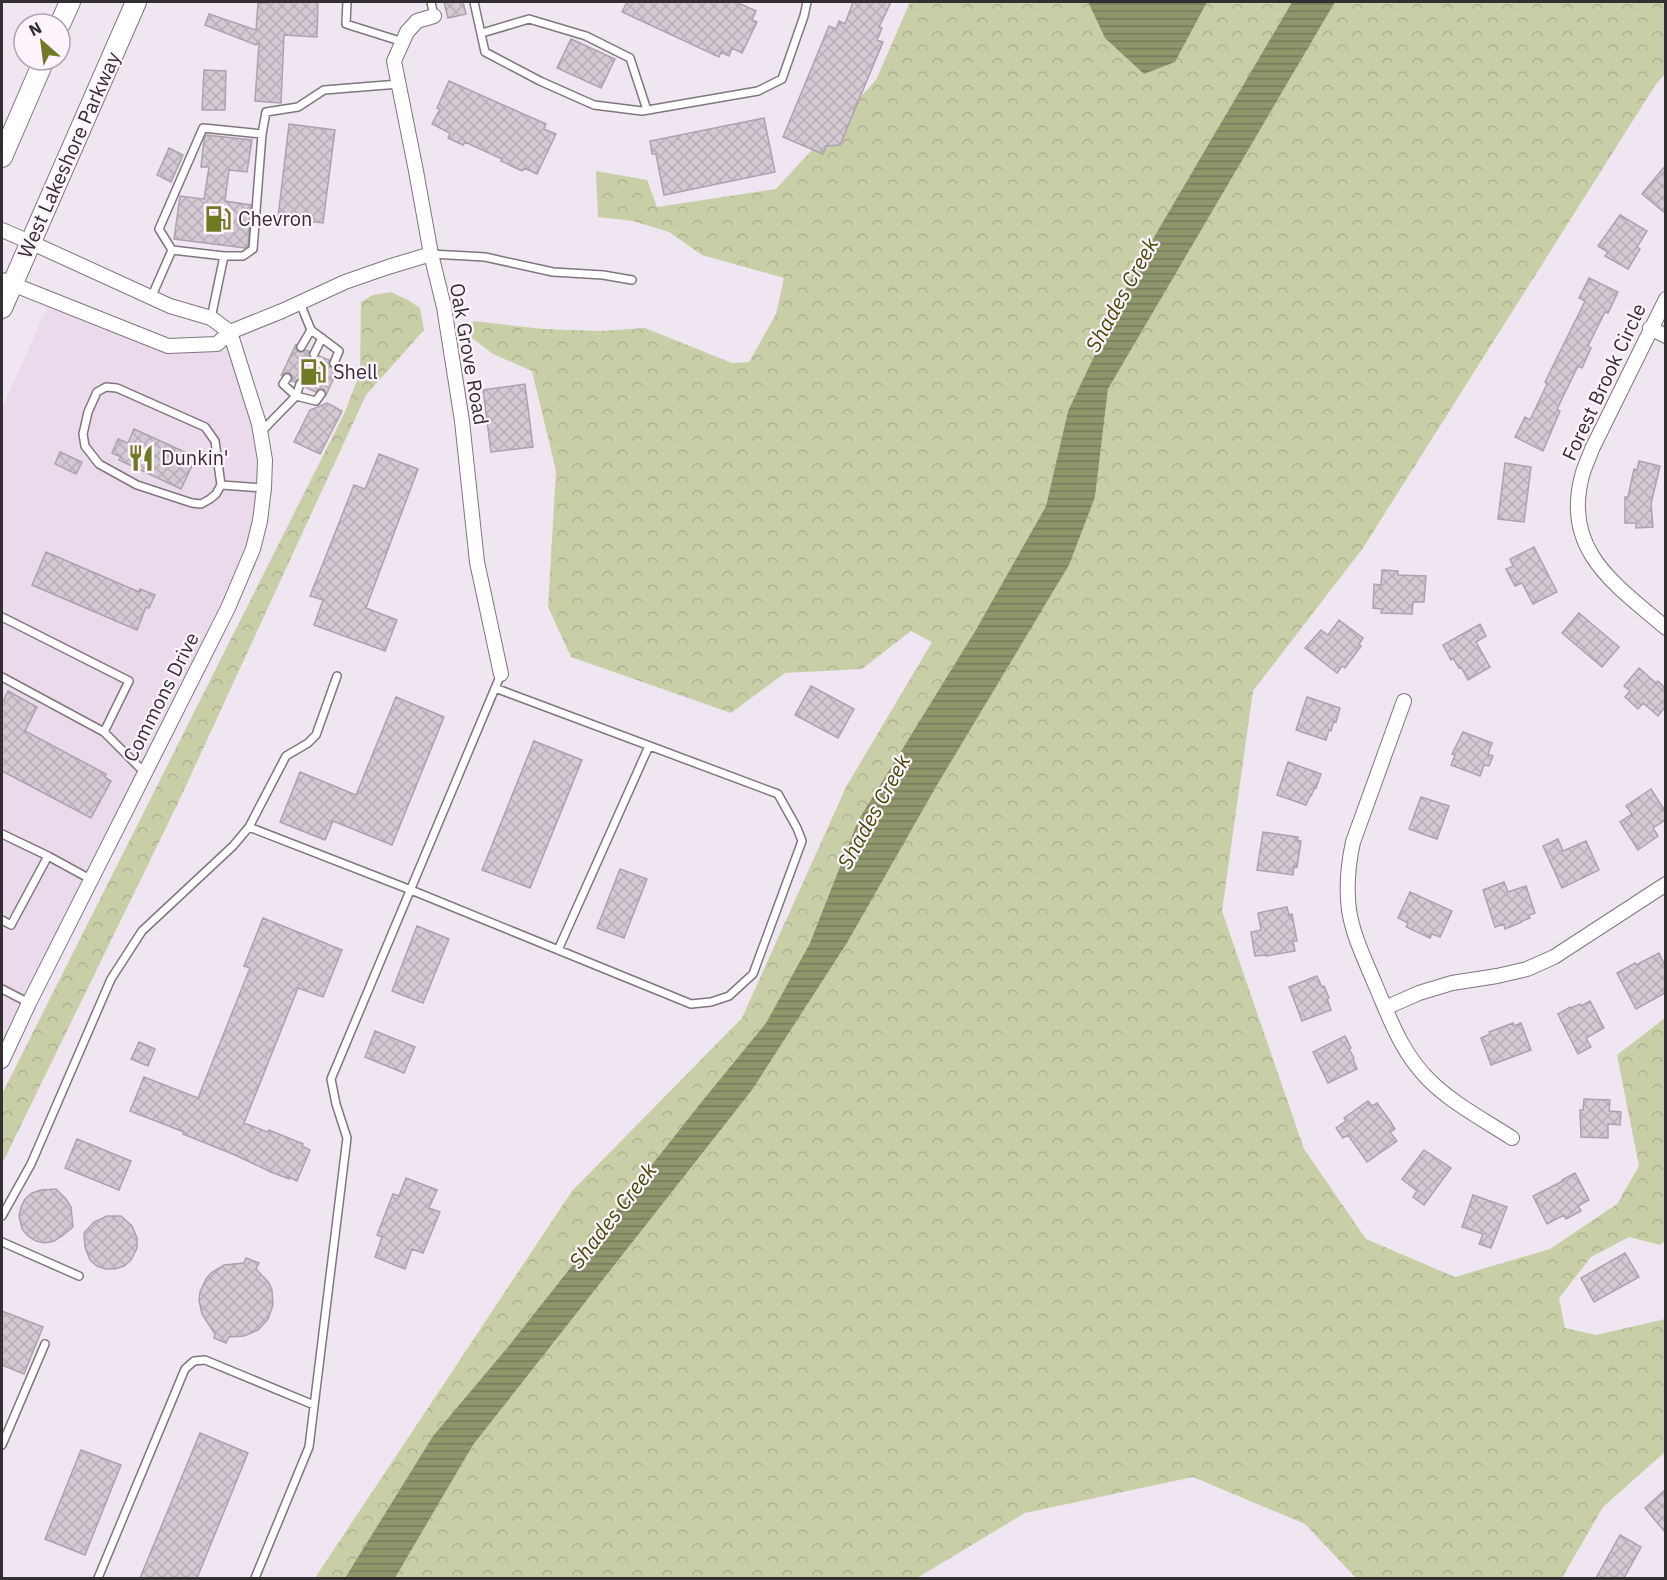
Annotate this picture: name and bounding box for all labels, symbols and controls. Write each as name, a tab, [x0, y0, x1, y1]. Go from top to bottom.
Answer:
north arrow	[12, 12, 72, 72]
text: N	[25, 17, 45, 40]
street label: West Lakeshore Parkway	[11, 47, 126, 262]
fuel station icon: Chevron	[203, 204, 233, 234]
place label: Chevron	[238, 205, 312, 232]
water label: Shades Creek	[1078, 231, 1165, 357]
street label: Oak Grove Road	[444, 281, 495, 427]
street label: Forest Brook Circle	[1555, 299, 1652, 465]
fuel station icon: Shell	[298, 357, 328, 387]
place label: Shell	[333, 358, 378, 385]
restaurant icon: Dunkin'	[126, 443, 156, 473]
place label: Dunkin'	[161, 444, 229, 471]
street label: Commons Drive	[116, 627, 205, 766]
water label: Shades Creek	[830, 748, 917, 874]
water label: Shades Creek	[562, 1156, 663, 1274]

